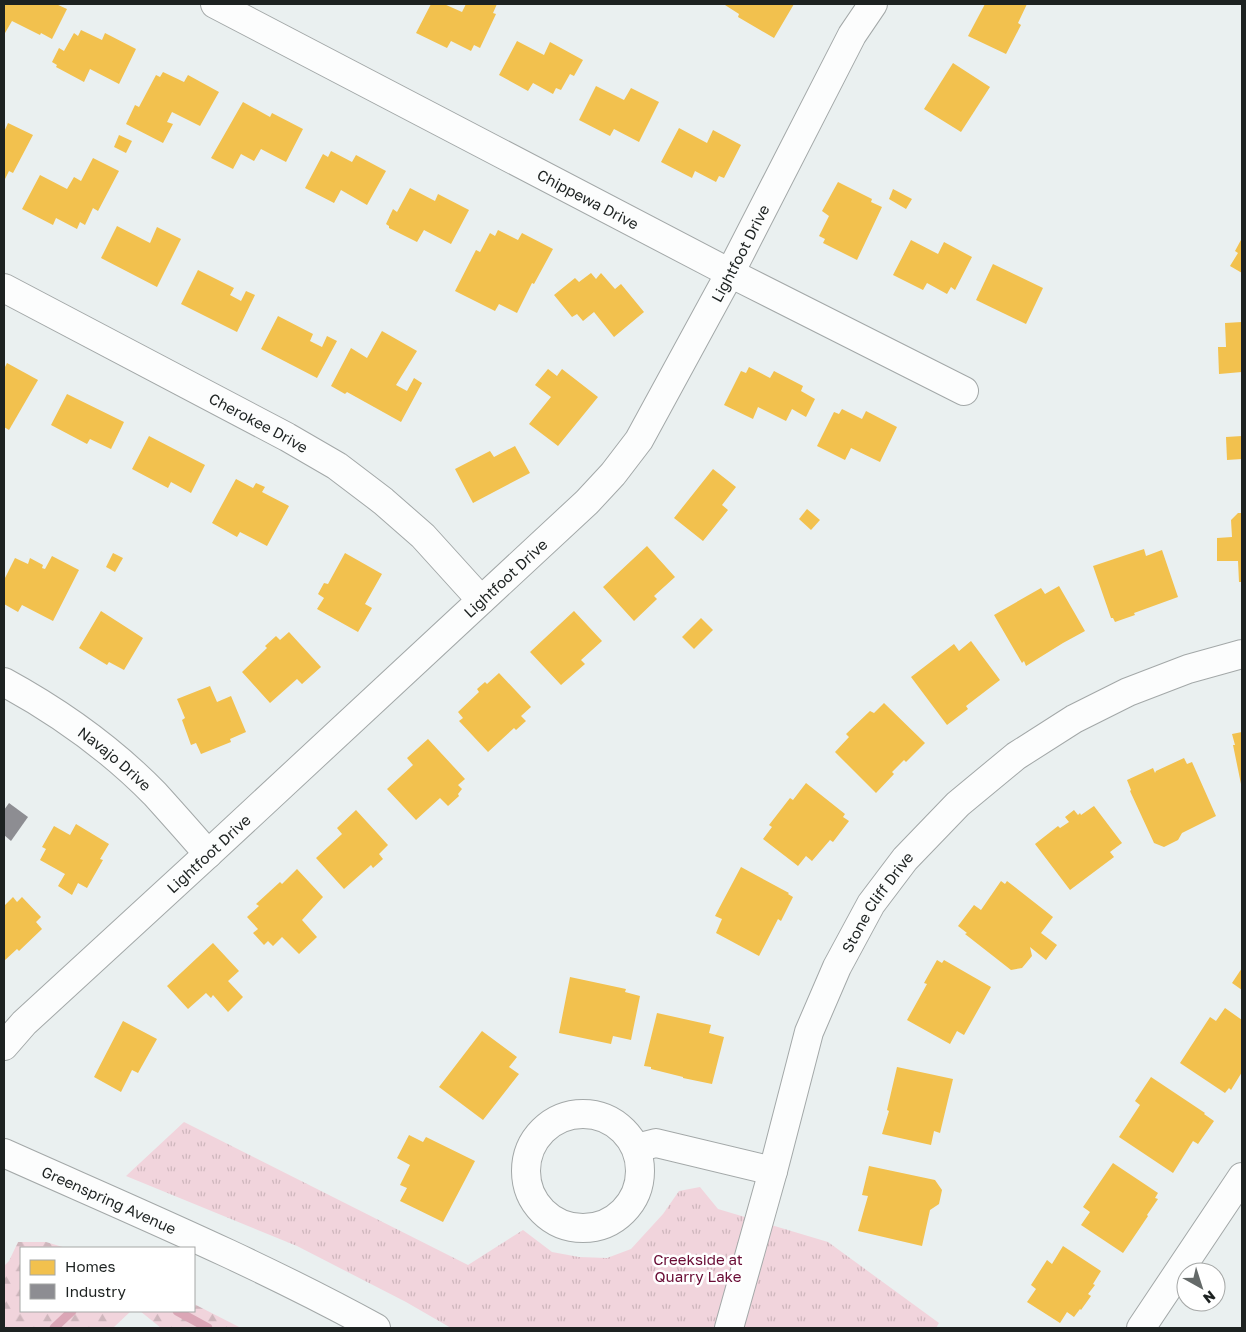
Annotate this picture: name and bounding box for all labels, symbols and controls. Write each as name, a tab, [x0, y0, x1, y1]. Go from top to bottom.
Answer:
street label: Chippewa Drive	[534, 165, 642, 233]
street label: Lightfoot Drive	[707, 201, 773, 305]
street label: Cherokee Drive	[206, 389, 312, 456]
street label: Lightfoot Drive	[460, 535, 551, 621]
street label: Navajo Drive	[75, 723, 155, 795]
street label: Lightfoot Drive	[163, 810, 254, 896]
street label: Stone Cliff Drive	[838, 847, 917, 955]
street label: Greenspring Avenue	[39, 1162, 179, 1238]
legend	[20, 1247, 195, 1312]
park label: Creekside at Quarry Lake	[653, 1250, 743, 1285]
text: Homes	[65, 1257, 115, 1275]
north arrow	[1176, 1262, 1226, 1312]
text: Industry	[65, 1282, 126, 1300]
text: N	[1200, 1288, 1219, 1307]

